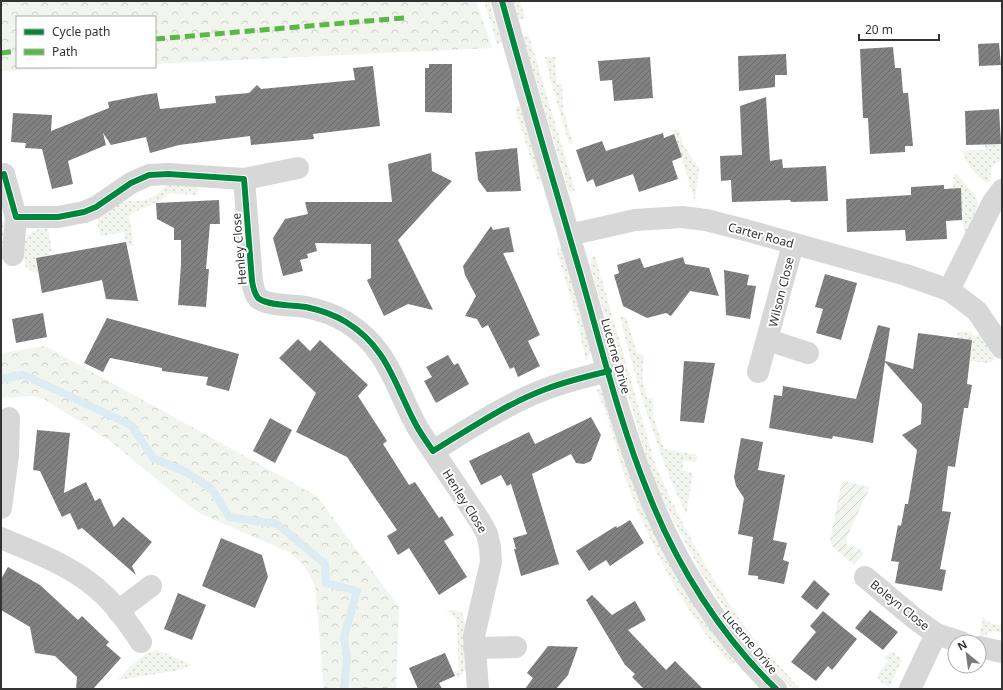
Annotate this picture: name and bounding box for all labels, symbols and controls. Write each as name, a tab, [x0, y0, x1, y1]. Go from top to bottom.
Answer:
legend	[16, 16, 156, 68]
scale bar	[859, 16, 939, 42]
text: 20 m	[865, 21, 893, 38]
text: Cycle path	[52, 23, 110, 40]
text: Path	[52, 43, 78, 60]
street label: Henley Close	[227, 212, 251, 286]
street label: Carter Road	[726, 218, 796, 252]
street label: Wilson Close	[764, 255, 798, 329]
street label: Lucerne Drive	[597, 316, 635, 396]
street label: Henley Close	[439, 466, 492, 536]
street label: Boleyn Close	[867, 576, 933, 634]
street label: Lucerne Drive	[718, 607, 782, 678]
north arrow	[947, 634, 987, 674]
text: N	[954, 636, 969, 654]

